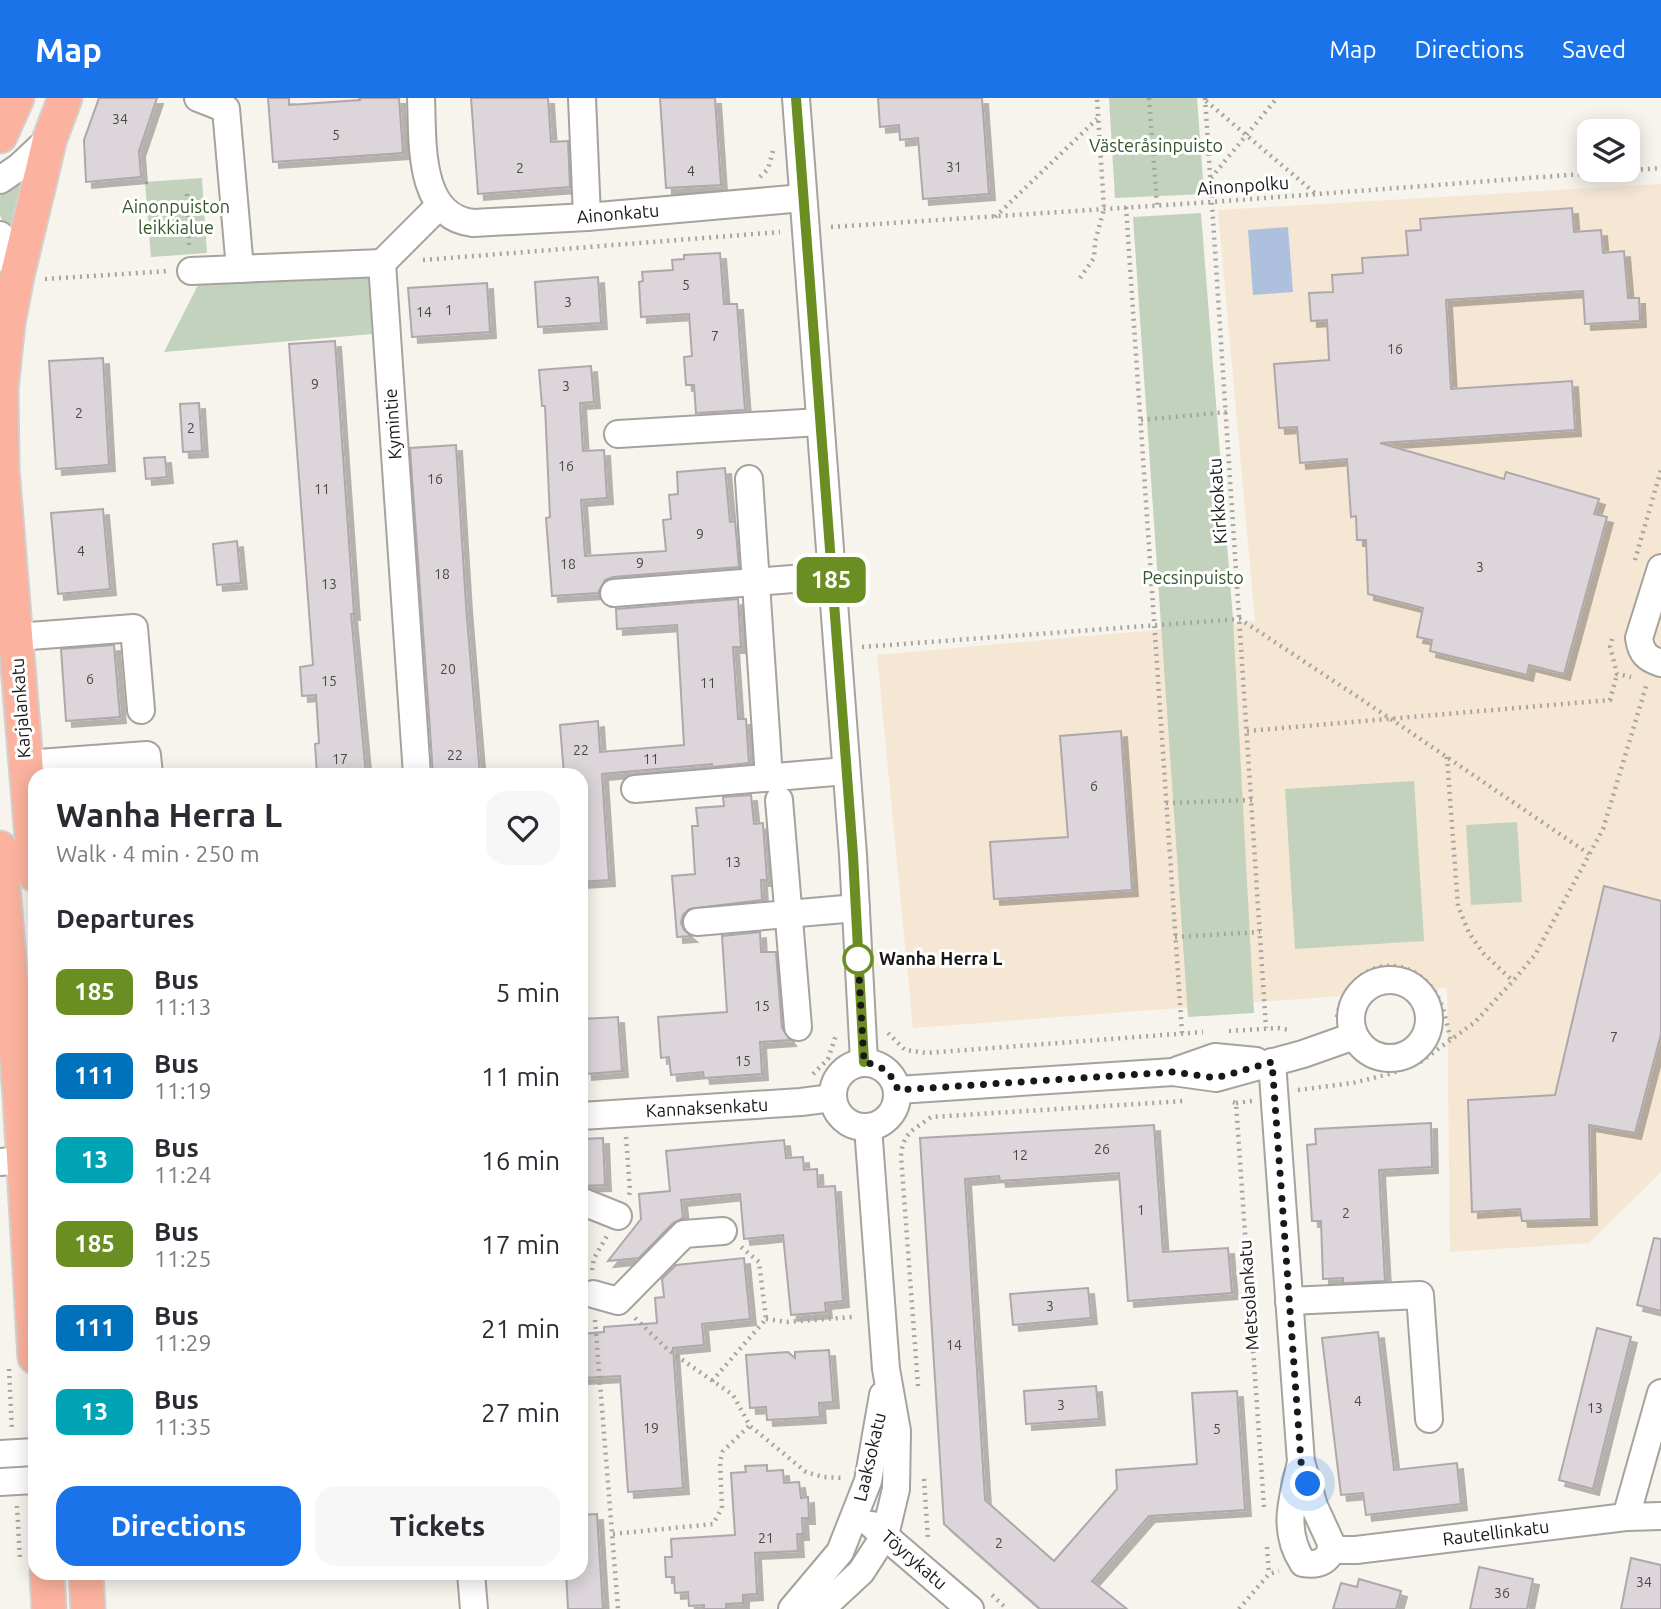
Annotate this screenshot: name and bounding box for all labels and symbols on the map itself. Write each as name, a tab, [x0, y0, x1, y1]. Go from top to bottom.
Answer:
house number: 34	[112, 111, 128, 127]
house number: 5	[332, 127, 340, 143]
park label: Västeråsinpuisto	[1089, 135, 1223, 155]
house number: 31	[946, 159, 962, 175]
house number: 2	[516, 160, 524, 176]
house number: 4	[687, 163, 695, 179]
street label: Ainonpolku	[1196, 172, 1290, 198]
park label: Ainonpuiston leikkialue	[122, 196, 230, 237]
street label: Ainonkatu	[576, 199, 660, 227]
house number: 5	[682, 277, 690, 293]
house number: 3	[564, 294, 572, 310]
house number: 1	[445, 302, 453, 318]
house number: 14	[416, 304, 432, 320]
house number: 7	[711, 328, 719, 344]
house number: 16	[1387, 341, 1403, 357]
house number: 9	[311, 376, 319, 392]
house number: 3	[562, 378, 570, 394]
street label: Kymintie	[380, 388, 404, 460]
house number: 2	[75, 405, 83, 421]
house number: 2	[187, 420, 195, 436]
street label: Kirkkokatu	[1204, 457, 1230, 545]
house number: 16	[558, 458, 574, 474]
house number: 16	[427, 471, 443, 487]
house number: 11	[314, 481, 330, 497]
house number: 9	[696, 526, 704, 542]
house number: 4	[77, 543, 85, 559]
house number: 9	[636, 555, 644, 571]
house number: 18	[560, 556, 576, 572]
line badge: 185	[791, 557, 871, 603]
house number: 3	[1476, 559, 1484, 575]
house number: 18	[434, 566, 450, 582]
park label: Pecsinpuisto	[1142, 567, 1244, 587]
house number: 13	[321, 576, 337, 592]
street label: Karjalankatu	[7, 657, 33, 759]
house number: 20	[440, 661, 456, 677]
house number: 6	[86, 671, 94, 687]
house number: 15	[321, 673, 337, 689]
house number: 11	[700, 675, 716, 691]
house number: 22	[573, 742, 589, 758]
house number: 22	[447, 747, 463, 763]
house number: 17	[332, 751, 348, 767]
house number: 11	[643, 751, 659, 767]
house number: 6	[1090, 778, 1098, 794]
house number: 13	[725, 854, 741, 870]
marker: Wanha Herra L	[843, 944, 873, 974]
place label: Wanha Herra L	[879, 948, 1002, 968]
house number: 15	[754, 998, 770, 1014]
house number: 7	[1610, 1029, 1618, 1045]
house number: 15	[735, 1053, 751, 1069]
street label: Kannaksenkatu	[645, 1094, 769, 1120]
house number: 26	[1094, 1141, 1110, 1157]
house number: 12	[1012, 1147, 1028, 1163]
house number: 1	[1137, 1202, 1145, 1218]
house number: 2	[1342, 1205, 1350, 1221]
street label: Metsolankatu	[1234, 1239, 1262, 1351]
house number: 3	[1046, 1298, 1054, 1314]
house number: 14	[946, 1337, 962, 1353]
house number: 4	[1354, 1393, 1362, 1409]
house number: 3	[1057, 1397, 1065, 1413]
house number: 13	[1587, 1400, 1603, 1416]
street label: Laaksokatu	[849, 1410, 889, 1503]
house number: 19	[643, 1420, 659, 1436]
house number: 5	[1213, 1421, 1221, 1437]
your location	[1290, 1466, 1325, 1501]
street label: Rautellinkatu	[1441, 1516, 1550, 1548]
street label: Töyrykatu	[878, 1525, 951, 1593]
house number: 21	[758, 1530, 774, 1546]
house number: 2	[995, 1535, 1003, 1551]
house number: 34	[1636, 1574, 1652, 1590]
house number: 36	[1494, 1585, 1510, 1601]

